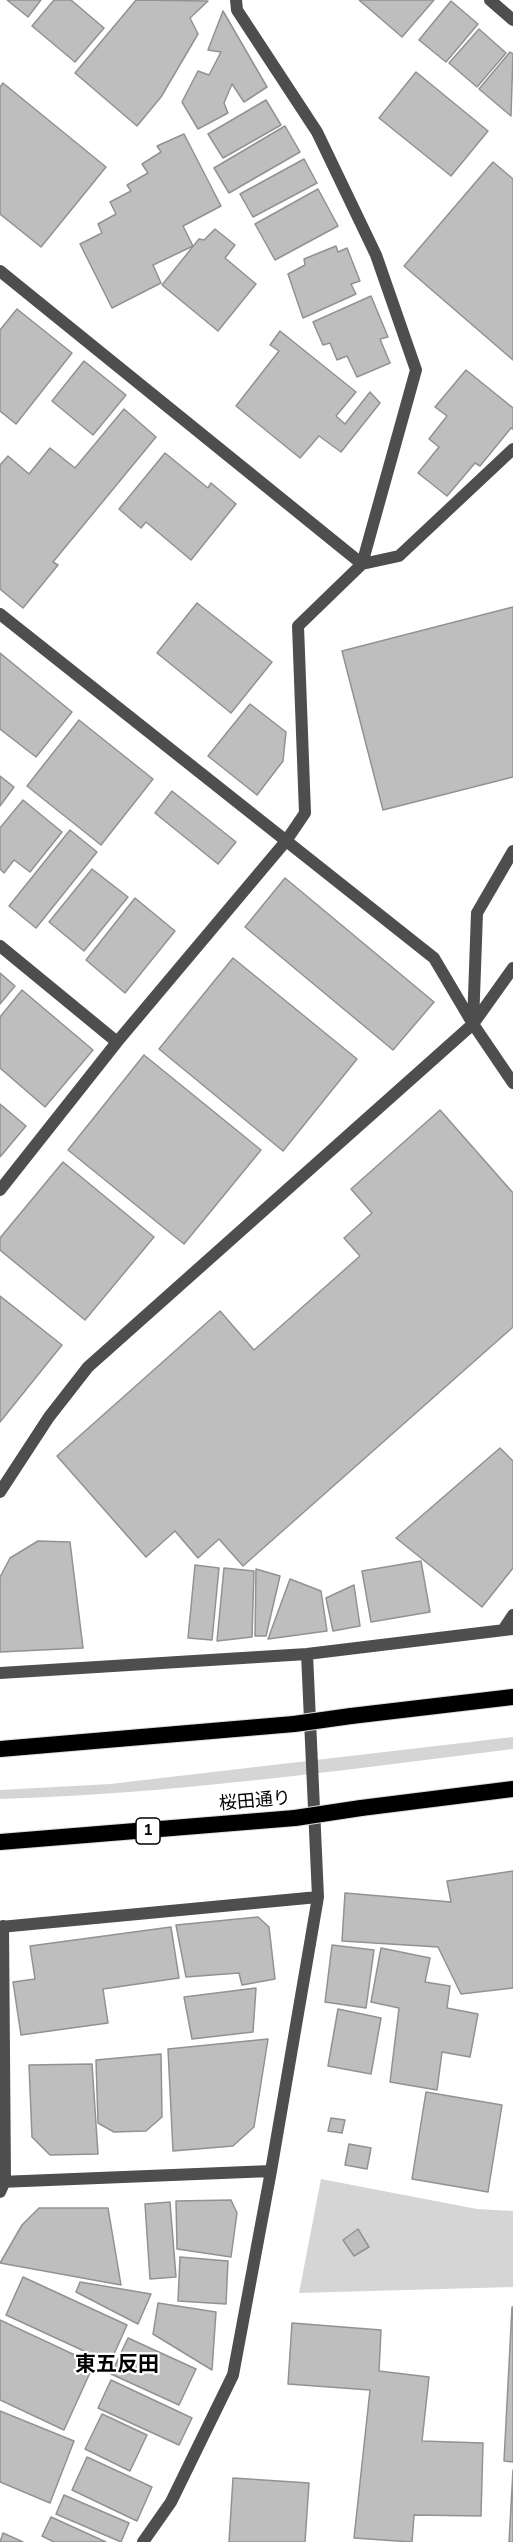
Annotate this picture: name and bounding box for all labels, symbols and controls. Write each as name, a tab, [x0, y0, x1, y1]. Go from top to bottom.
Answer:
street label: 桜田通り	[218, 1788, 292, 1816]
road number: 1	[136, 1818, 160, 1844]
district label: 東五反田	[75, 2353, 159, 2379]

